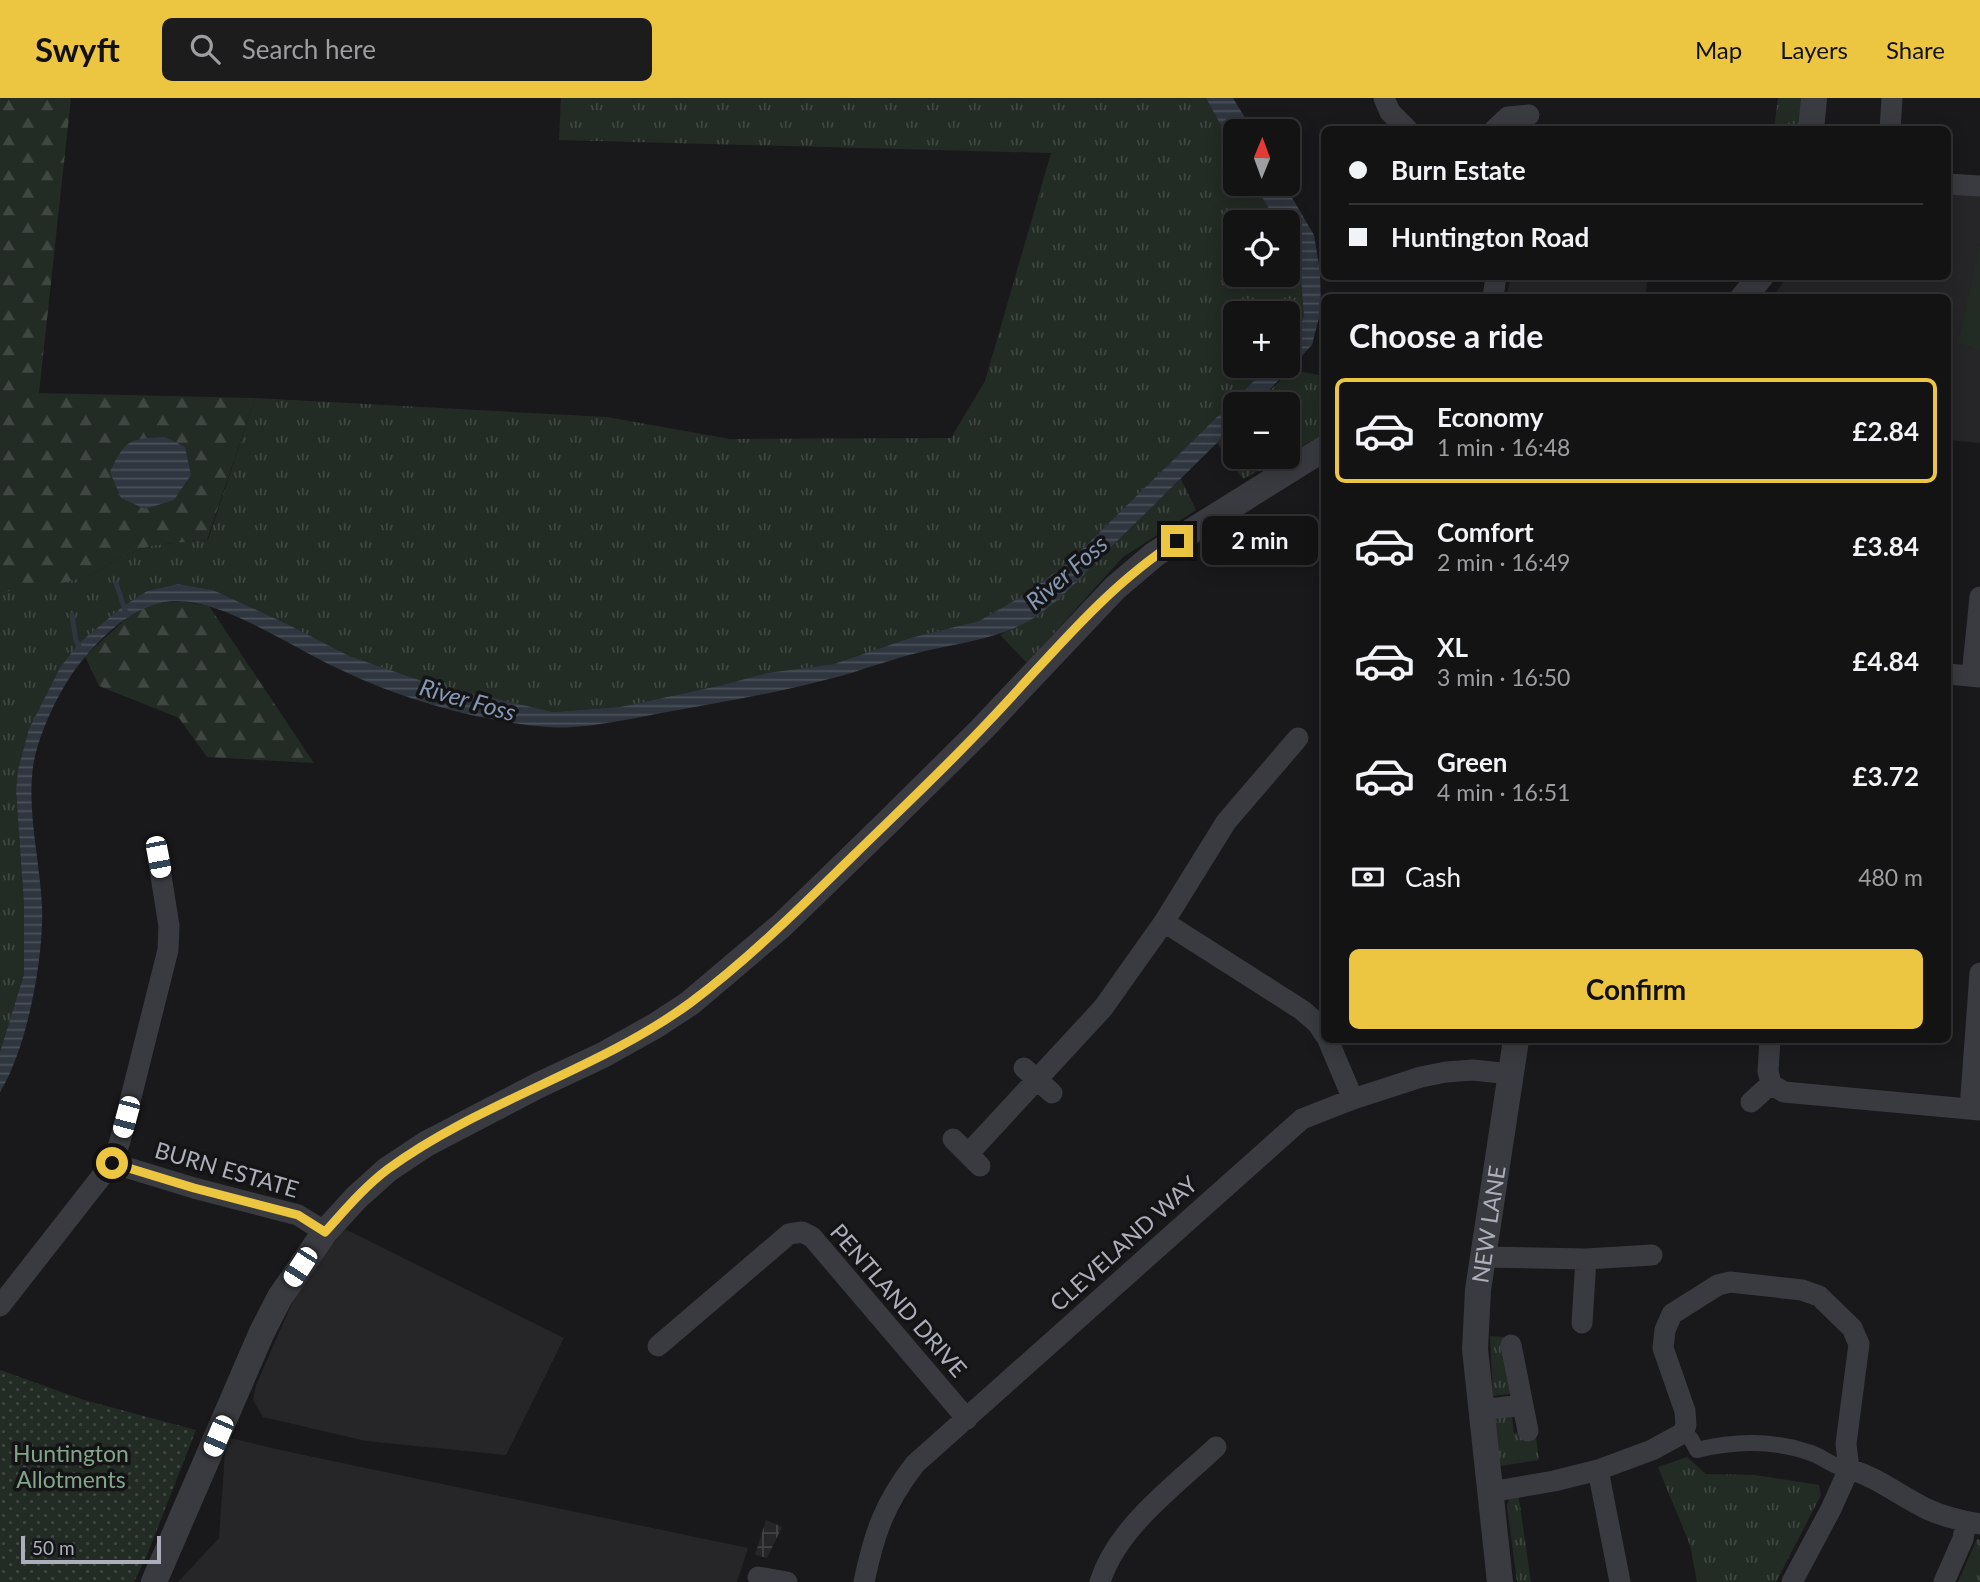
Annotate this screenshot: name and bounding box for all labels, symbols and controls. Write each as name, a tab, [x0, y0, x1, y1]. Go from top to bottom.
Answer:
search box	[162, 18, 652, 81]
text: Swyft	[35, 29, 120, 69]
icon: search	[186, 30, 224, 68]
text: Search here	[242, 33, 376, 65]
text: Map	[1695, 35, 1742, 64]
text: Layers	[1780, 35, 1848, 64]
text: Share	[1886, 35, 1945, 64]
north arrow	[1223, 119, 1300, 196]
map controls	[1223, 119, 1300, 469]
text: Burn Estate	[1391, 154, 1526, 186]
button: locate	[1223, 210, 1300, 287]
text: Huntington Road	[1391, 221, 1589, 253]
button: +	[1223, 301, 1300, 378]
text: Choose a ride	[1349, 316, 1543, 355]
button: −	[1223, 392, 1300, 469]
icon: car	[1353, 399, 1416, 462]
text: Economy	[1437, 401, 1543, 433]
text: £2.84	[1853, 415, 1919, 447]
text: 1 min · 16:48	[1437, 433, 1570, 461]
icon: car	[1353, 514, 1416, 577]
callout: 2 min	[1202, 516, 1317, 565]
text: Comfort	[1437, 516, 1534, 548]
route end	[1161, 525, 1193, 557]
text: 2 min	[1231, 526, 1289, 554]
water label: River Foss	[1019, 528, 1113, 615]
text: £3.84	[1853, 530, 1919, 562]
text: 2 min · 16:49	[1437, 548, 1570, 576]
icon: car	[1353, 629, 1416, 692]
text: XL	[1437, 631, 1468, 663]
text: £4.84	[1853, 645, 1919, 677]
text: 3 min · 16:50	[1437, 663, 1570, 691]
water label: River Foss	[417, 671, 520, 727]
icon: car	[1353, 744, 1416, 807]
text: Green	[1437, 746, 1507, 778]
text: £3.72	[1853, 760, 1919, 792]
text: 4 min · 16:51	[1437, 778, 1570, 806]
car	[144, 834, 173, 880]
icon: cash	[1349, 858, 1387, 896]
text: Cash	[1405, 861, 1461, 893]
text: 480 m	[1858, 863, 1923, 891]
button: Confirm	[1349, 949, 1923, 1029]
car	[111, 1094, 142, 1140]
street label: BURN ESTATE	[152, 1135, 302, 1203]
route start	[96, 1147, 128, 1179]
street label: NEW LANE	[1465, 1163, 1511, 1285]
street label: CLEVELAND WAY	[1044, 1169, 1203, 1316]
street label: PENTLAND DRIVE	[825, 1218, 973, 1382]
car	[280, 1244, 321, 1290]
car	[201, 1413, 236, 1459]
park label: Huntington Allotments	[13, 1439, 129, 1493]
scale bar	[21, 1533, 161, 1565]
text: 50 m	[32, 1536, 75, 1559]

